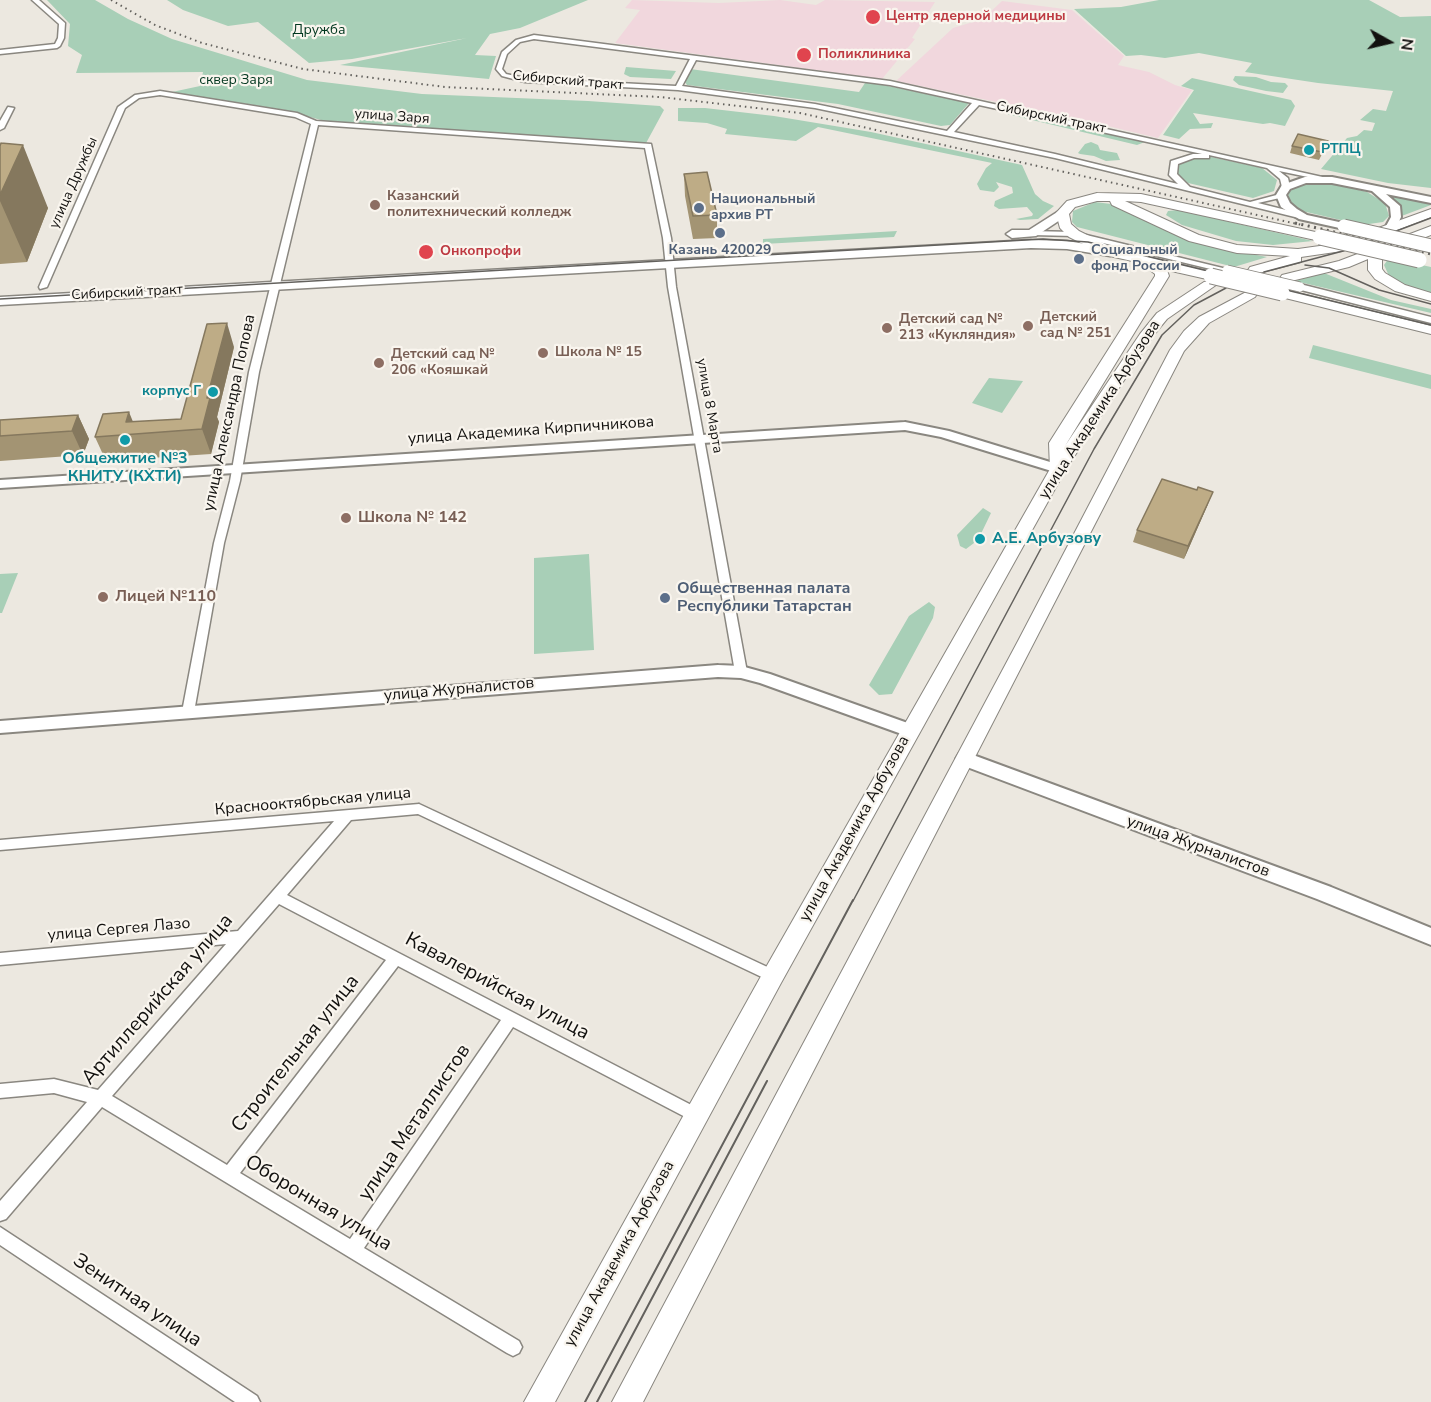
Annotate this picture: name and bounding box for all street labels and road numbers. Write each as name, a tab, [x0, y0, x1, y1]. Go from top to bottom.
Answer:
street label: Сибирский тракт	[512, 68, 624, 94]
street label: Сибирский тракт	[995, 98, 1107, 138]
street label: улица Заря	[354, 106, 430, 128]
street label: улица Дружбы	[46, 135, 102, 231]
street label: Сибирский тракт	[71, 282, 183, 304]
street label: улица Александра Попова	[200, 313, 260, 513]
street label: улица Академика Арбузова	[1035, 317, 1165, 503]
street label: улица 8 Марта	[692, 357, 726, 455]
street label: улица Академика Кирпичникова	[407, 413, 655, 449]
street label: улица Журналистов	[383, 674, 535, 706]
street label: улица Академика Арбузова	[796, 733, 914, 925]
street label: Краснооктябрьская улица	[214, 784, 412, 820]
street label: улица Журналистов	[1124, 812, 1272, 882]
street label: Артиллерийская улица	[77, 910, 239, 1090]
street label: улица Сергея Лазо	[47, 914, 191, 946]
street label: Кавалерийская улица	[401, 928, 593, 1046]
street label: Строительная улица	[227, 970, 365, 1138]
street label: улица Металлистов	[354, 1040, 476, 1206]
street label: Оборонная улица	[240, 1151, 396, 1257]
street label: улица Академика Арбузова	[561, 1158, 679, 1350]
street label: Зенитная улица	[68, 1249, 206, 1353]

